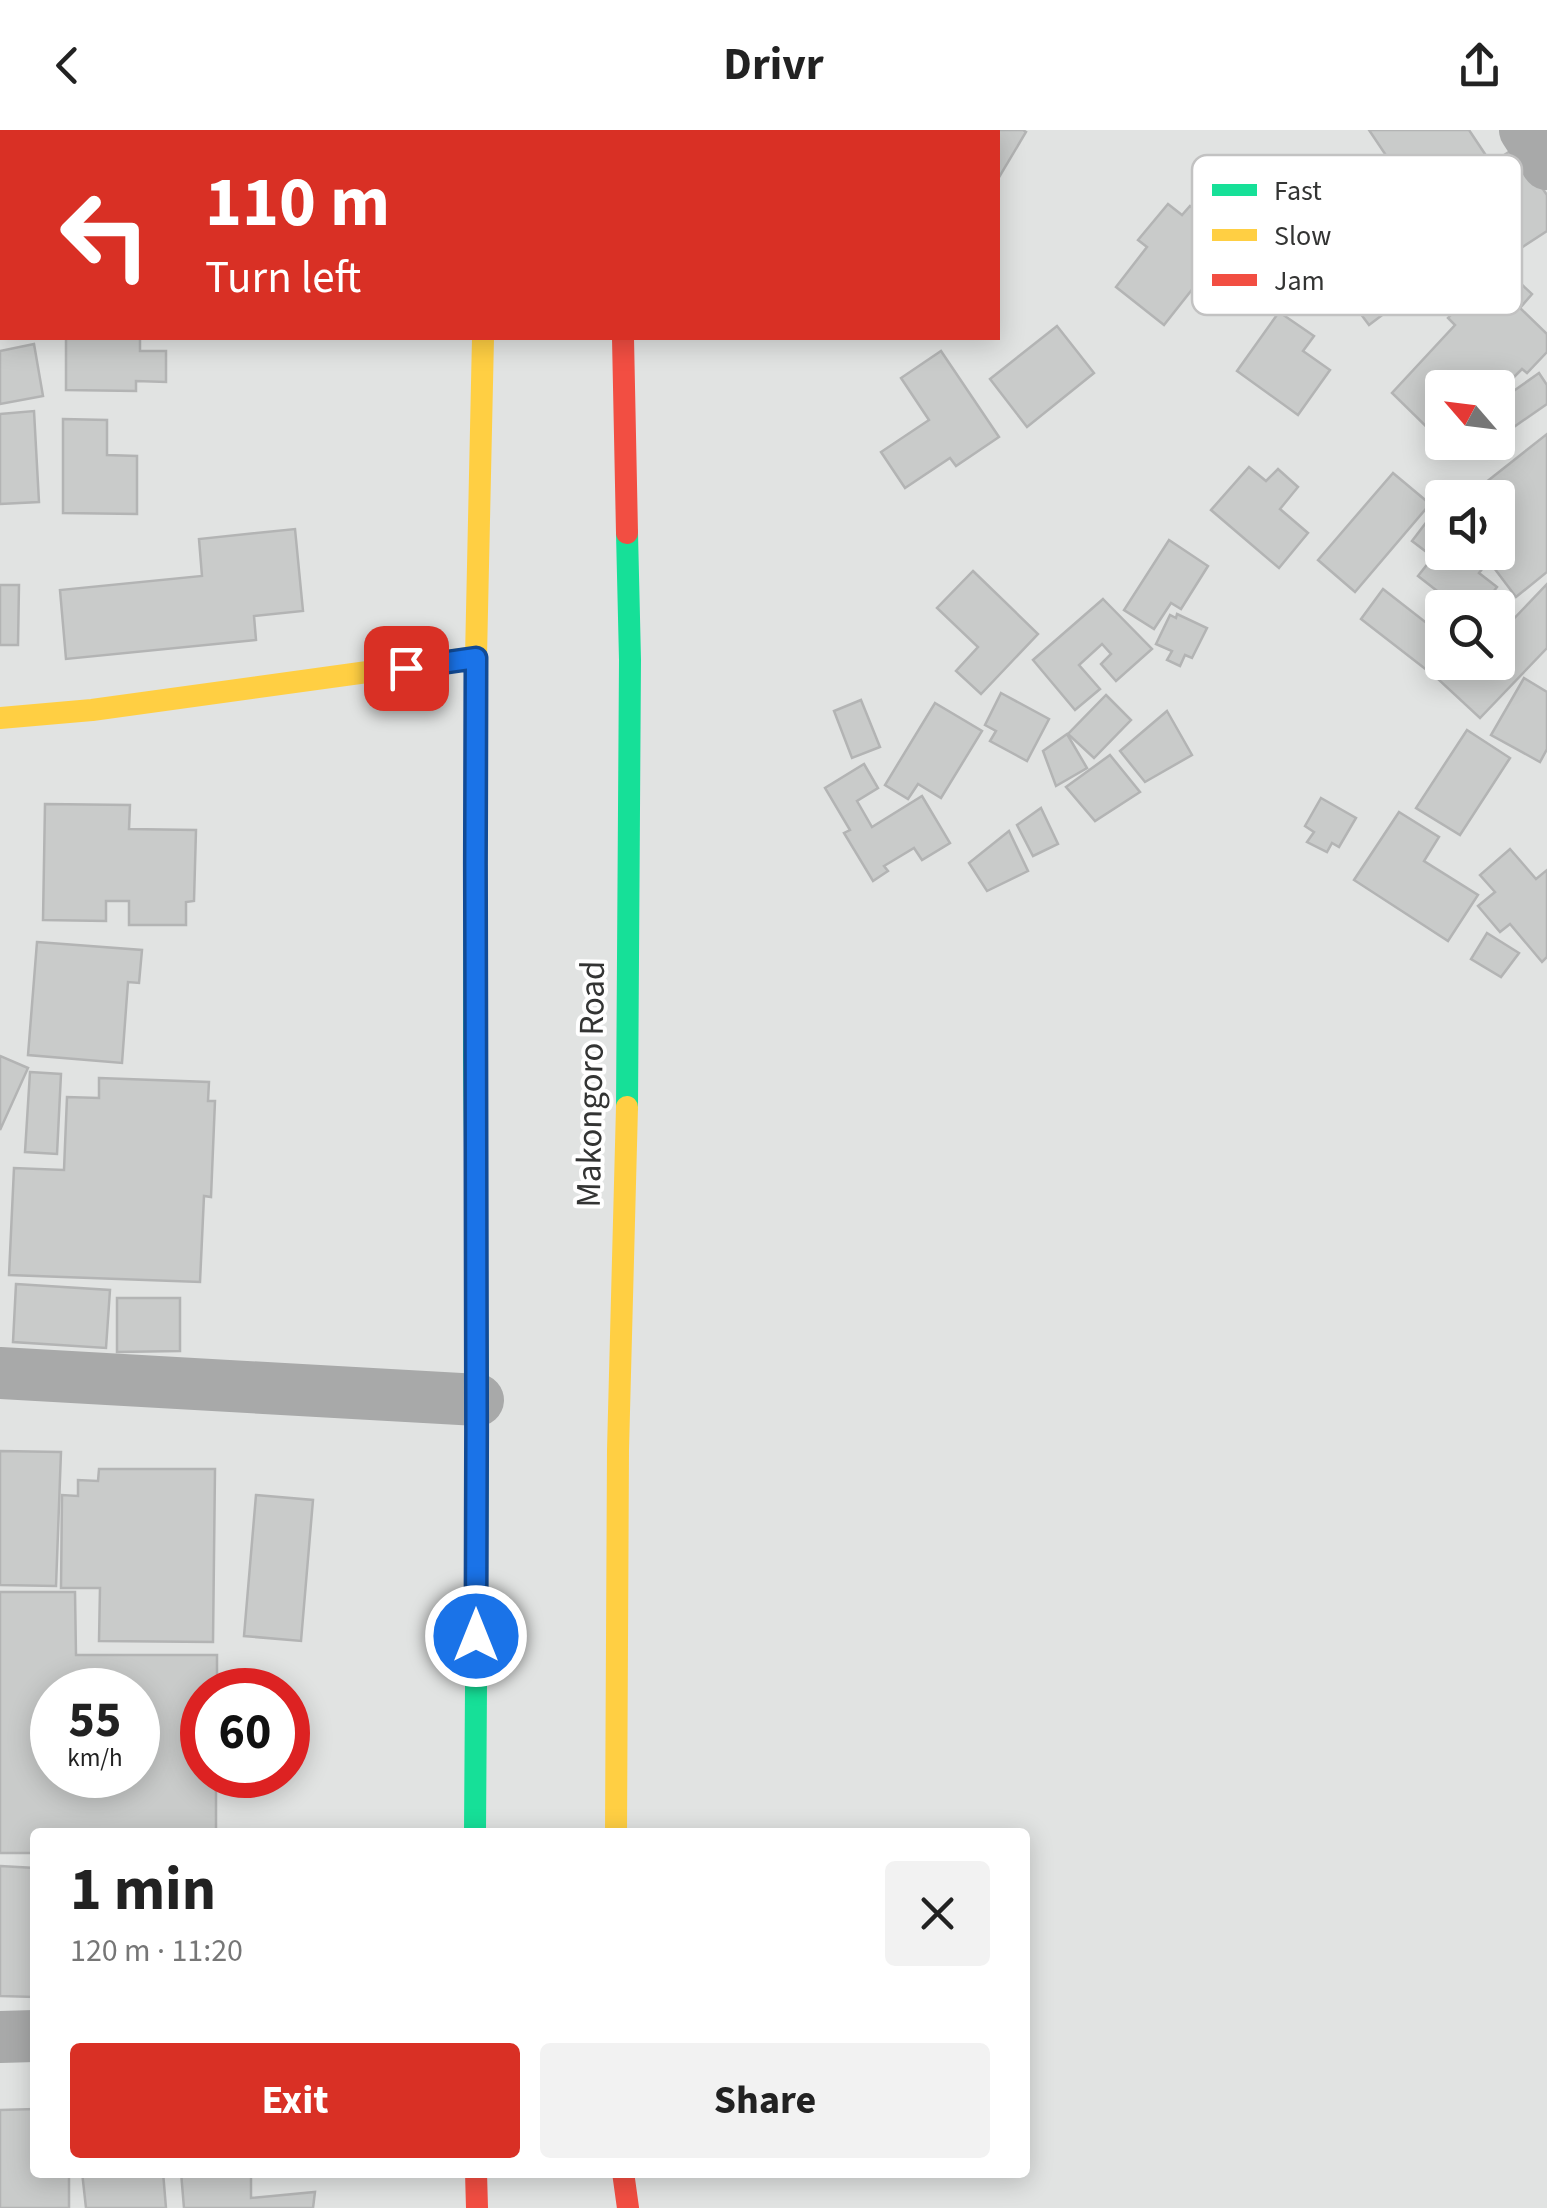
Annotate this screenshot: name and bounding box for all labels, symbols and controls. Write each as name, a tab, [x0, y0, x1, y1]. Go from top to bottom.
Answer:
text: Drivr	[723, 33, 824, 97]
icon: back	[40, 38, 95, 93]
icon: share	[1452, 38, 1507, 93]
text: 110 m	[205, 153, 390, 253]
legend	[1192, 155, 1522, 315]
icon: left	[40, 170, 170, 300]
text: Fast	[1274, 171, 1322, 211]
text: Slow	[1274, 216, 1331, 256]
text: Turn left	[205, 246, 361, 310]
text: Jam	[1274, 261, 1325, 301]
north arrow	[1425, 370, 1515, 460]
map controls	[1425, 370, 1515, 680]
button: sound	[1425, 480, 1515, 570]
button: search	[1425, 590, 1515, 680]
pin	[364, 626, 449, 711]
icon: arrive	[379, 641, 434, 696]
street label: Makongoro Road	[564, 960, 618, 1208]
position arrow	[424, 1584, 528, 1688]
speed limit sign: 60	[180, 1668, 310, 1798]
text: 55	[69, 1685, 121, 1756]
text: km/h	[67, 1740, 123, 1776]
text: 1 min	[70, 1848, 216, 1933]
button: close	[885, 1861, 990, 1966]
text: 120 m · 11:20	[70, 1928, 243, 1974]
button: Exit	[70, 2043, 520, 2158]
button: Share	[540, 2043, 990, 2158]

